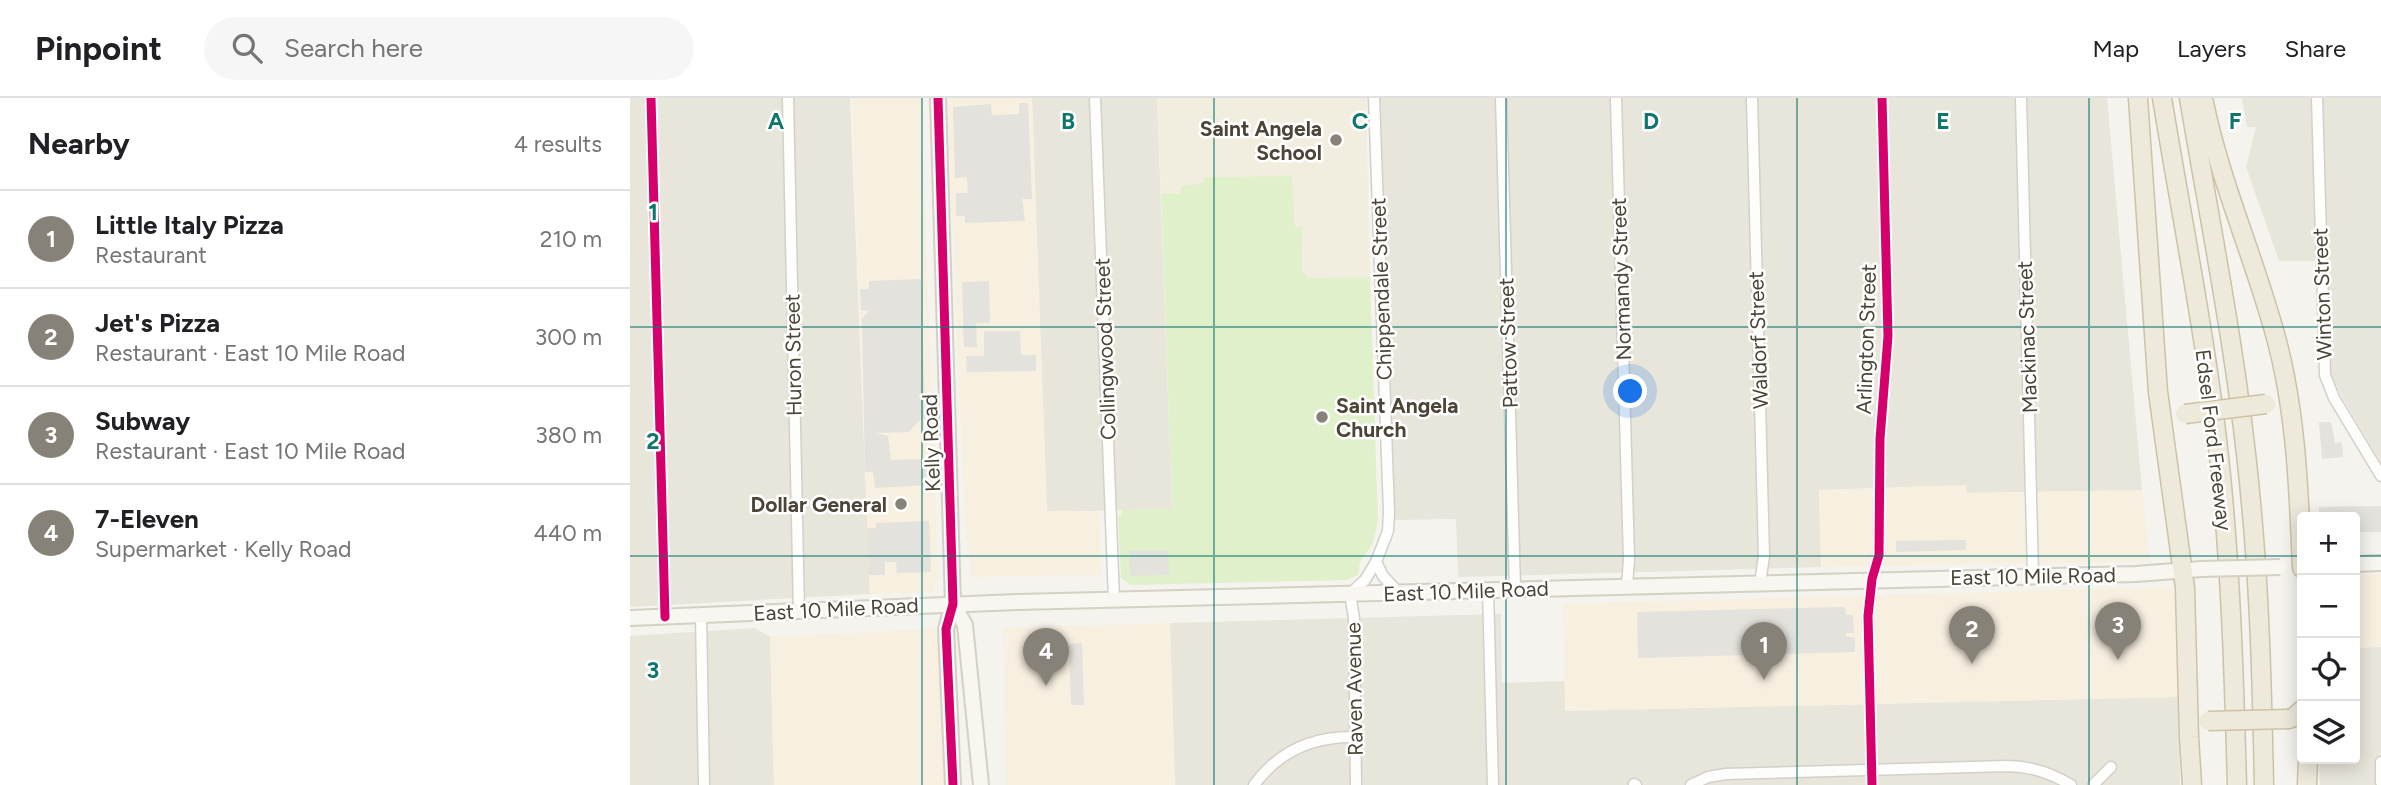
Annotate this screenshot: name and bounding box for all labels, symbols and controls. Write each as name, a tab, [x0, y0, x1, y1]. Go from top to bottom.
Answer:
search box	[204, 17, 694, 80]
text: Pinpoint	[35, 29, 162, 68]
icon: search	[228, 29, 266, 67]
text: Search here	[284, 32, 423, 64]
text: Map	[2092, 34, 2139, 63]
text: Layers	[2177, 34, 2246, 63]
text: Share	[2284, 34, 2346, 63]
text: A	[768, 107, 785, 135]
text: B	[1061, 107, 1075, 135]
text: C	[1352, 107, 1369, 135]
text: D	[1643, 107, 1659, 135]
text: E	[1936, 107, 1950, 135]
text: F	[2229, 107, 2242, 135]
place label: Saint Angela School	[1200, 116, 1322, 165]
text: Nearby	[28, 125, 130, 162]
text: 4 results	[514, 130, 602, 158]
marker: Saint Angela School	[1328, 132, 1344, 148]
street label: Chippendale Street	[1365, 197, 1397, 381]
street label: Normandy Street	[1606, 197, 1636, 361]
text: 1	[648, 198, 658, 226]
text: Little Italy Pizza	[95, 209, 284, 241]
text: 1	[46, 225, 56, 253]
text: 210 m	[540, 225, 602, 253]
street label: Winton Street	[2307, 227, 2337, 361]
text: Restaurant	[95, 241, 207, 269]
street label: Collingwood Street	[1089, 257, 1121, 441]
street label: Mackinac Street	[2012, 260, 2042, 414]
street label: Arlington Street	[1851, 263, 1881, 415]
street label: Waldorf Street	[1743, 271, 1773, 409]
street label: Pattow Street	[1493, 277, 1523, 409]
street label: Huron Street	[779, 293, 807, 416]
text: Jet's Pizza	[95, 307, 220, 339]
text: 2	[44, 323, 58, 351]
text: 300 m	[535, 323, 602, 351]
text: Restaurant · East 10 Mile Road	[95, 339, 406, 367]
street label: Edsel Ford Freeway	[2190, 348, 2238, 532]
your location	[1613, 374, 1647, 408]
place label: Saint Angela Church	[1336, 393, 1458, 442]
street label: Kelly Road	[917, 394, 945, 492]
text: Subway	[95, 405, 190, 437]
marker: Saint Angela Church	[1314, 409, 1330, 425]
text: 3	[45, 421, 57, 449]
text: 380 m	[535, 421, 602, 449]
text: 2	[646, 427, 660, 455]
text: Restaurant · East 10 Mile Road	[95, 437, 406, 465]
place label: Dollar General	[751, 492, 887, 517]
marker: Dollar General	[893, 496, 909, 512]
text: 7-Eleven	[95, 503, 199, 535]
map controls	[2297, 512, 2360, 764]
button: +	[2297, 512, 2360, 575]
text: 4	[44, 519, 58, 547]
text: 440 m	[533, 519, 602, 547]
text: Supermarket · Kelly Road	[95, 535, 352, 563]
street label: East 10 Mile Road	[1950, 562, 2116, 590]
button: −	[2297, 575, 2360, 638]
street label: East 10 Mile Road	[1383, 576, 1549, 606]
street label: East 10 Mile Road	[753, 592, 919, 626]
pin: 3	[2095, 602, 2141, 660]
pin: 2	[1949, 606, 1995, 664]
street label: Raven Avenue	[1340, 622, 1368, 756]
pin: 1	[1741, 622, 1787, 680]
pin: 4	[1023, 628, 1069, 686]
button: locate	[2297, 638, 2360, 701]
text: 3	[647, 656, 659, 684]
button: layers	[2297, 701, 2360, 764]

